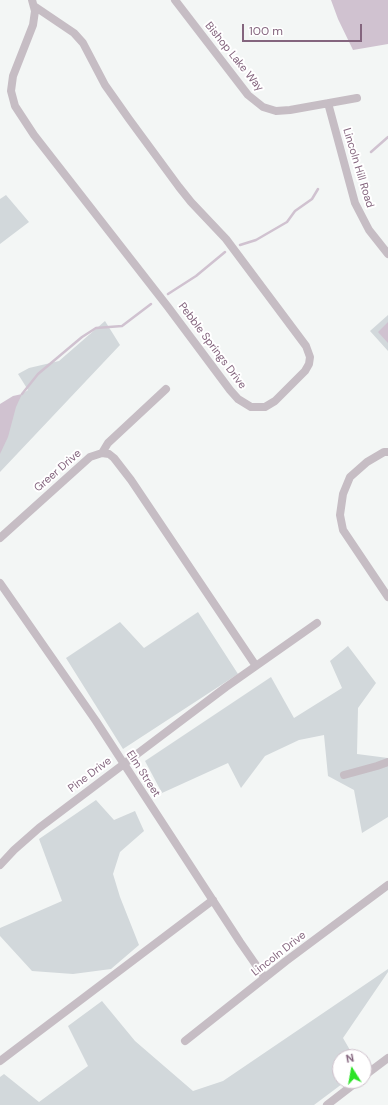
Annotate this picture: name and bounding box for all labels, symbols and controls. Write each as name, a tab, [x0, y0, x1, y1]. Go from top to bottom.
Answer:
scale bar	[244, 16, 364, 42]
street label: Bishop Lake Way	[202, 20, 266, 94]
text: 100 m	[249, 23, 283, 39]
street label: Lincoln Hill Road	[340, 126, 376, 210]
street label: Pebble Springs Drive	[175, 300, 249, 392]
street label: Greer Drive	[32, 447, 84, 495]
street label: Elm Street	[123, 748, 163, 800]
street label: Pine Drive	[66, 755, 114, 795]
street label: Lincoln Drive	[249, 929, 309, 979]
north arrow	[332, 1049, 372, 1089]
text: N	[345, 1051, 355, 1066]

